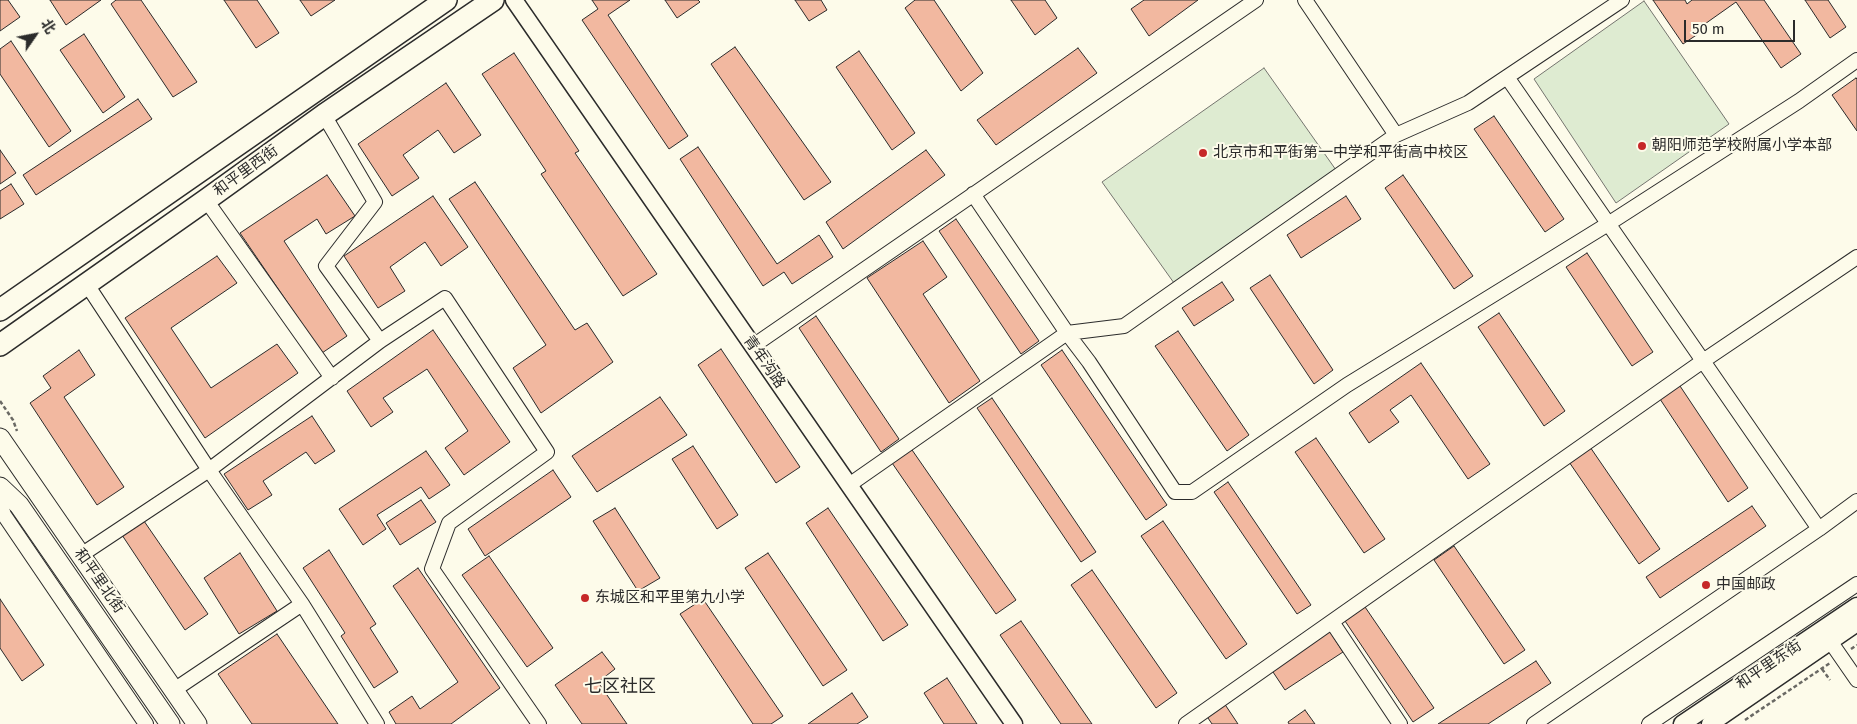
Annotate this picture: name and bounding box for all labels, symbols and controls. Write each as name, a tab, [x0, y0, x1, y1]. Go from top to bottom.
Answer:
north arrow	[10, 10, 60, 60]
scale bar	[1687, 10, 1798, 42]
text: 北	[37, 16, 59, 37]
text: 50 m	[1692, 20, 1725, 38]
place label: 朝阳师范学校附属小学本部	[1652, 137, 1832, 155]
marker: 朝阳师范学校附属小学本部	[1636, 140, 1648, 152]
street label: 和平里西街	[210, 142, 282, 200]
place label: 北京市和平街第一中学和平街高中校区	[1213, 144, 1468, 162]
marker: 北京市和平街第一中学和平街高中校区	[1197, 147, 1209, 159]
street label: 青年沟路	[739, 332, 789, 392]
street label: 和平里北街	[70, 545, 128, 617]
place label: 中国邮政	[1716, 576, 1776, 594]
marker: 中国邮政	[1700, 579, 1712, 591]
place label: 东城区和平里第九小学	[595, 589, 745, 607]
marker: 东城区和平里第九小学	[579, 592, 591, 604]
street label: 和平里东街	[1733, 637, 1805, 693]
district label: 七区社区	[584, 676, 656, 698]

